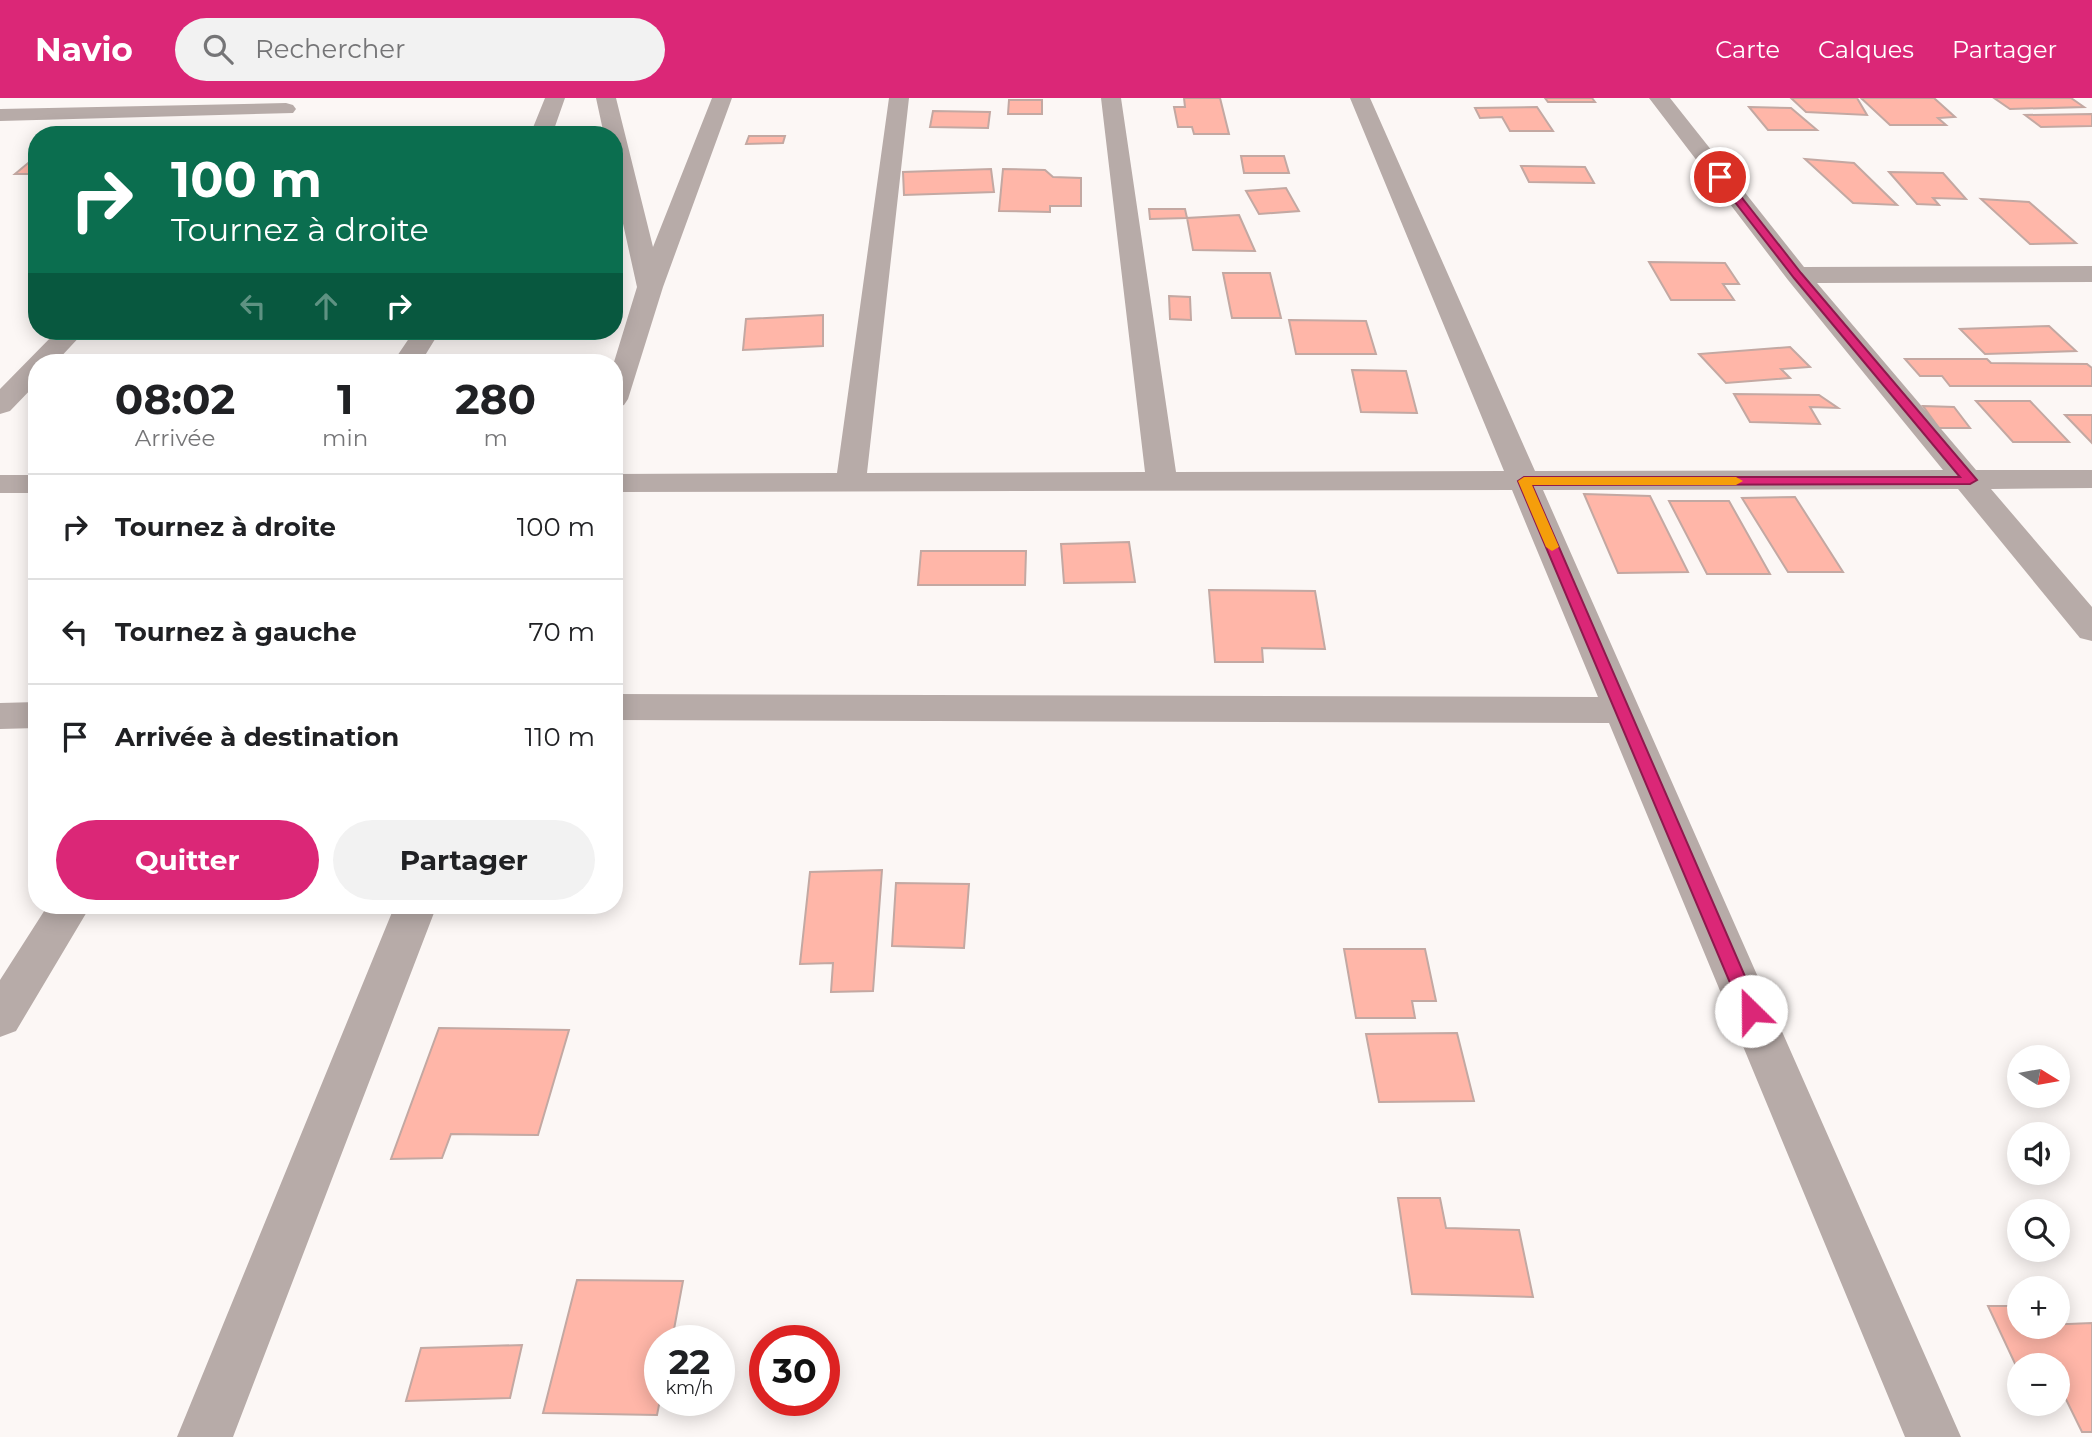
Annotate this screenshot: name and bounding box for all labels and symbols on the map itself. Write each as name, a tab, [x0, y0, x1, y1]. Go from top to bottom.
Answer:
pin	[1690, 147, 1750, 207]
position arrow	[1714, 974, 1788, 1048]
north arrow	[2007, 1045, 2070, 1108]
speed limit sign: 30	[749, 1325, 840, 1416]

